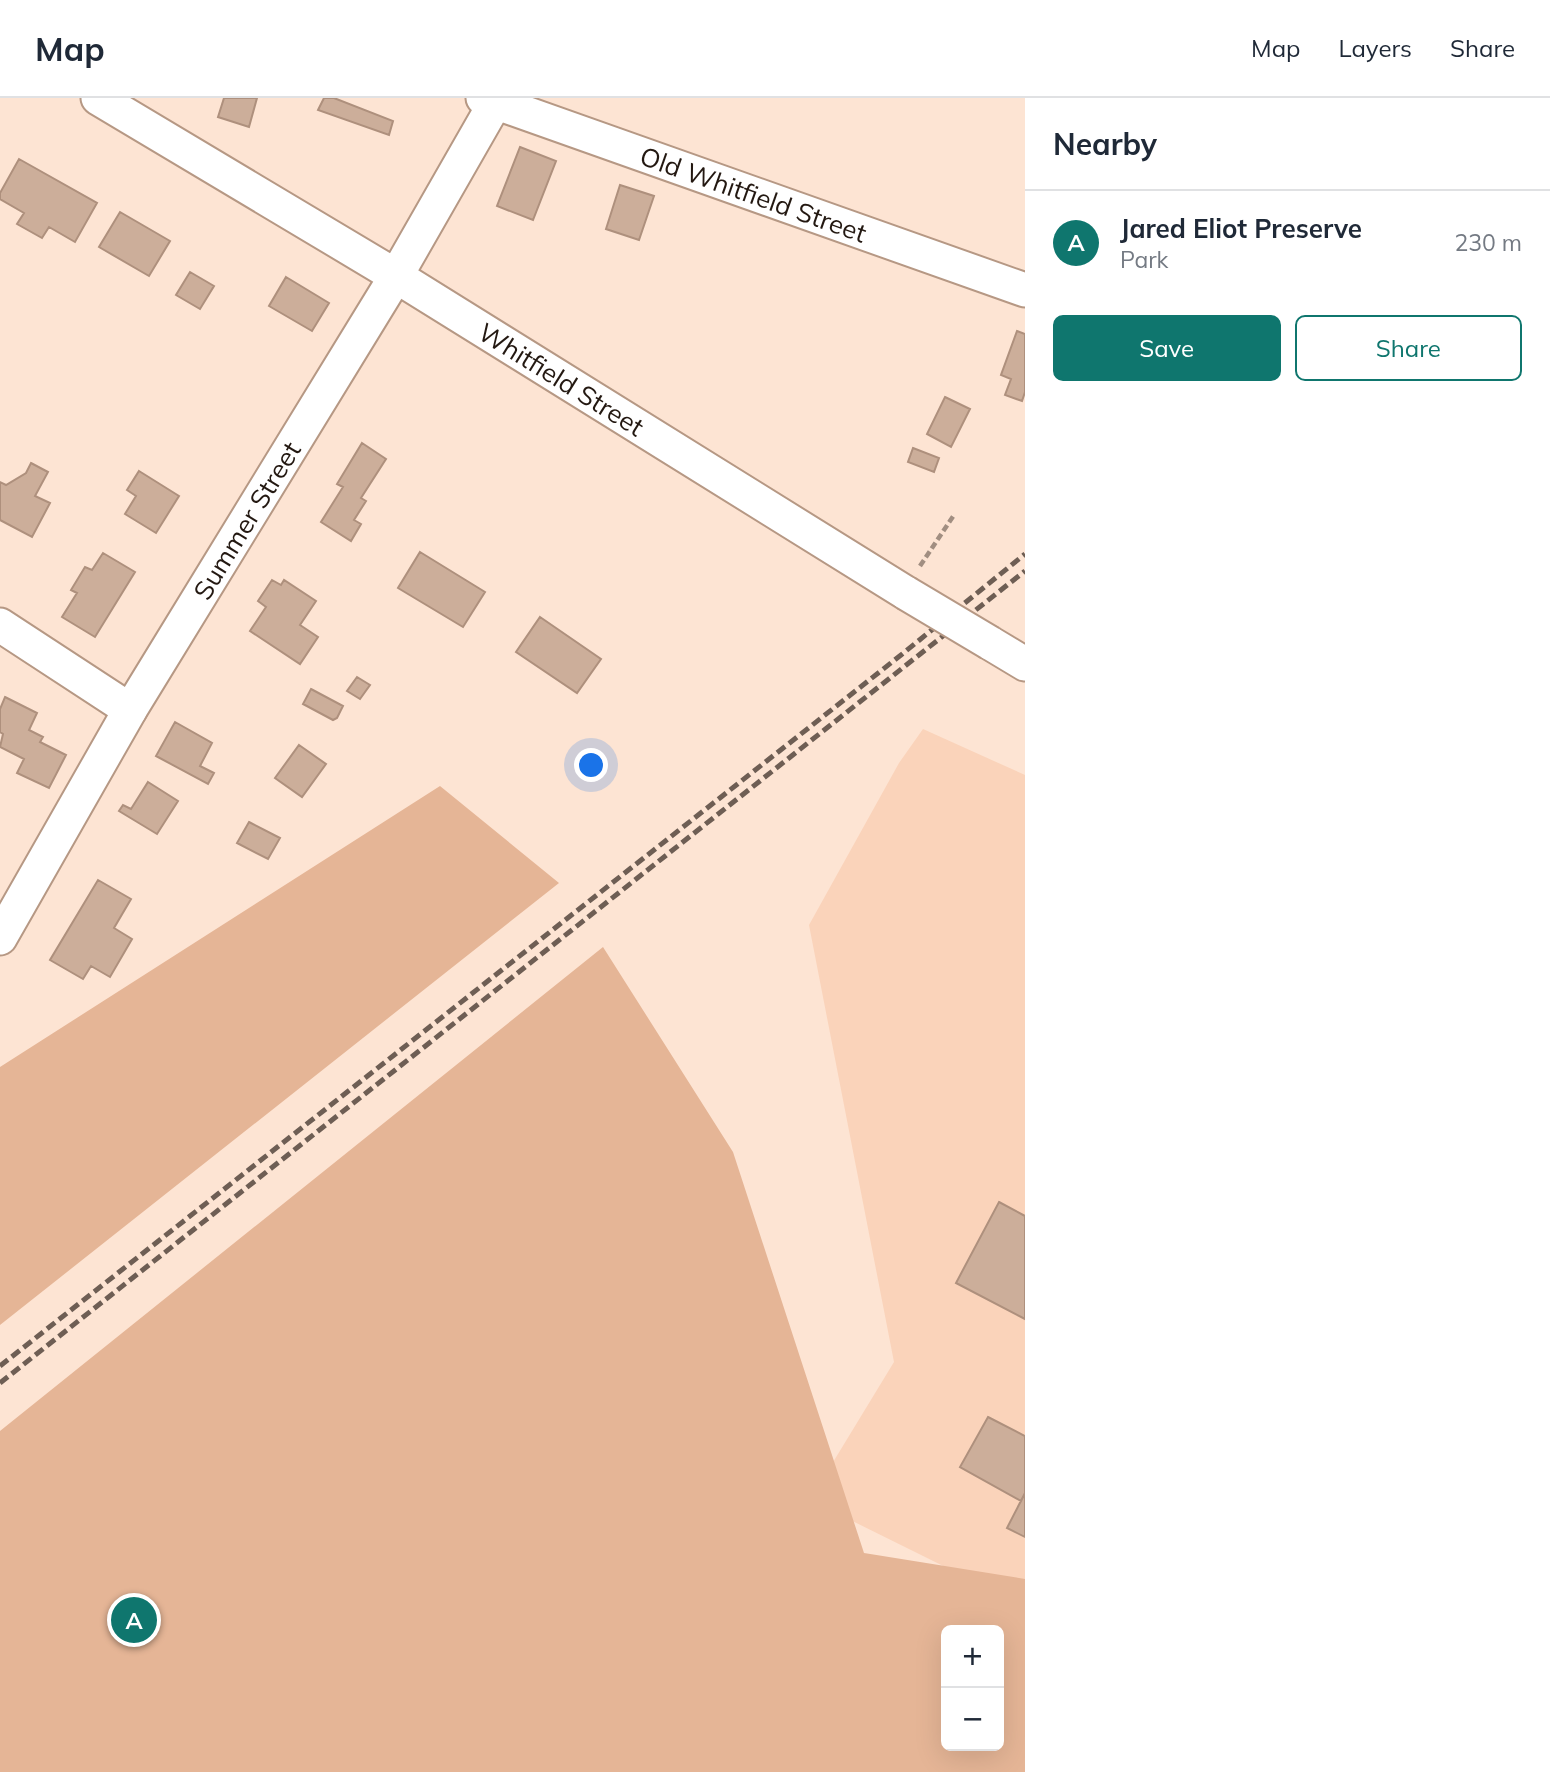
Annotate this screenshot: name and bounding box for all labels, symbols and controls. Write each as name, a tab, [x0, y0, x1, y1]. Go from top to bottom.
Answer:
text: Map	[35, 28, 105, 69]
text: Map	[1251, 33, 1300, 63]
text: Layers	[1338, 33, 1412, 63]
text: Share	[1450, 33, 1515, 63]
text: Nearby	[1053, 125, 1157, 163]
street label: Old Whitfield Street	[636, 139, 871, 249]
text: Jared Eliot Preserve	[1120, 212, 1362, 245]
text: A	[1067, 228, 1085, 257]
text: 230 m	[1454, 228, 1522, 257]
text: Park	[1120, 245, 1168, 274]
street label: Whitfield Street	[472, 315, 651, 443]
button: Save	[1053, 315, 1281, 381]
button: Share	[1295, 315, 1522, 381]
street label: Summer Street	[185, 435, 307, 605]
your location	[574, 748, 608, 782]
pin: A	[111, 1594, 157, 1646]
map controls	[941, 1625, 1004, 1751]
button: +	[941, 1625, 1004, 1688]
button: −	[941, 1688, 1004, 1751]

